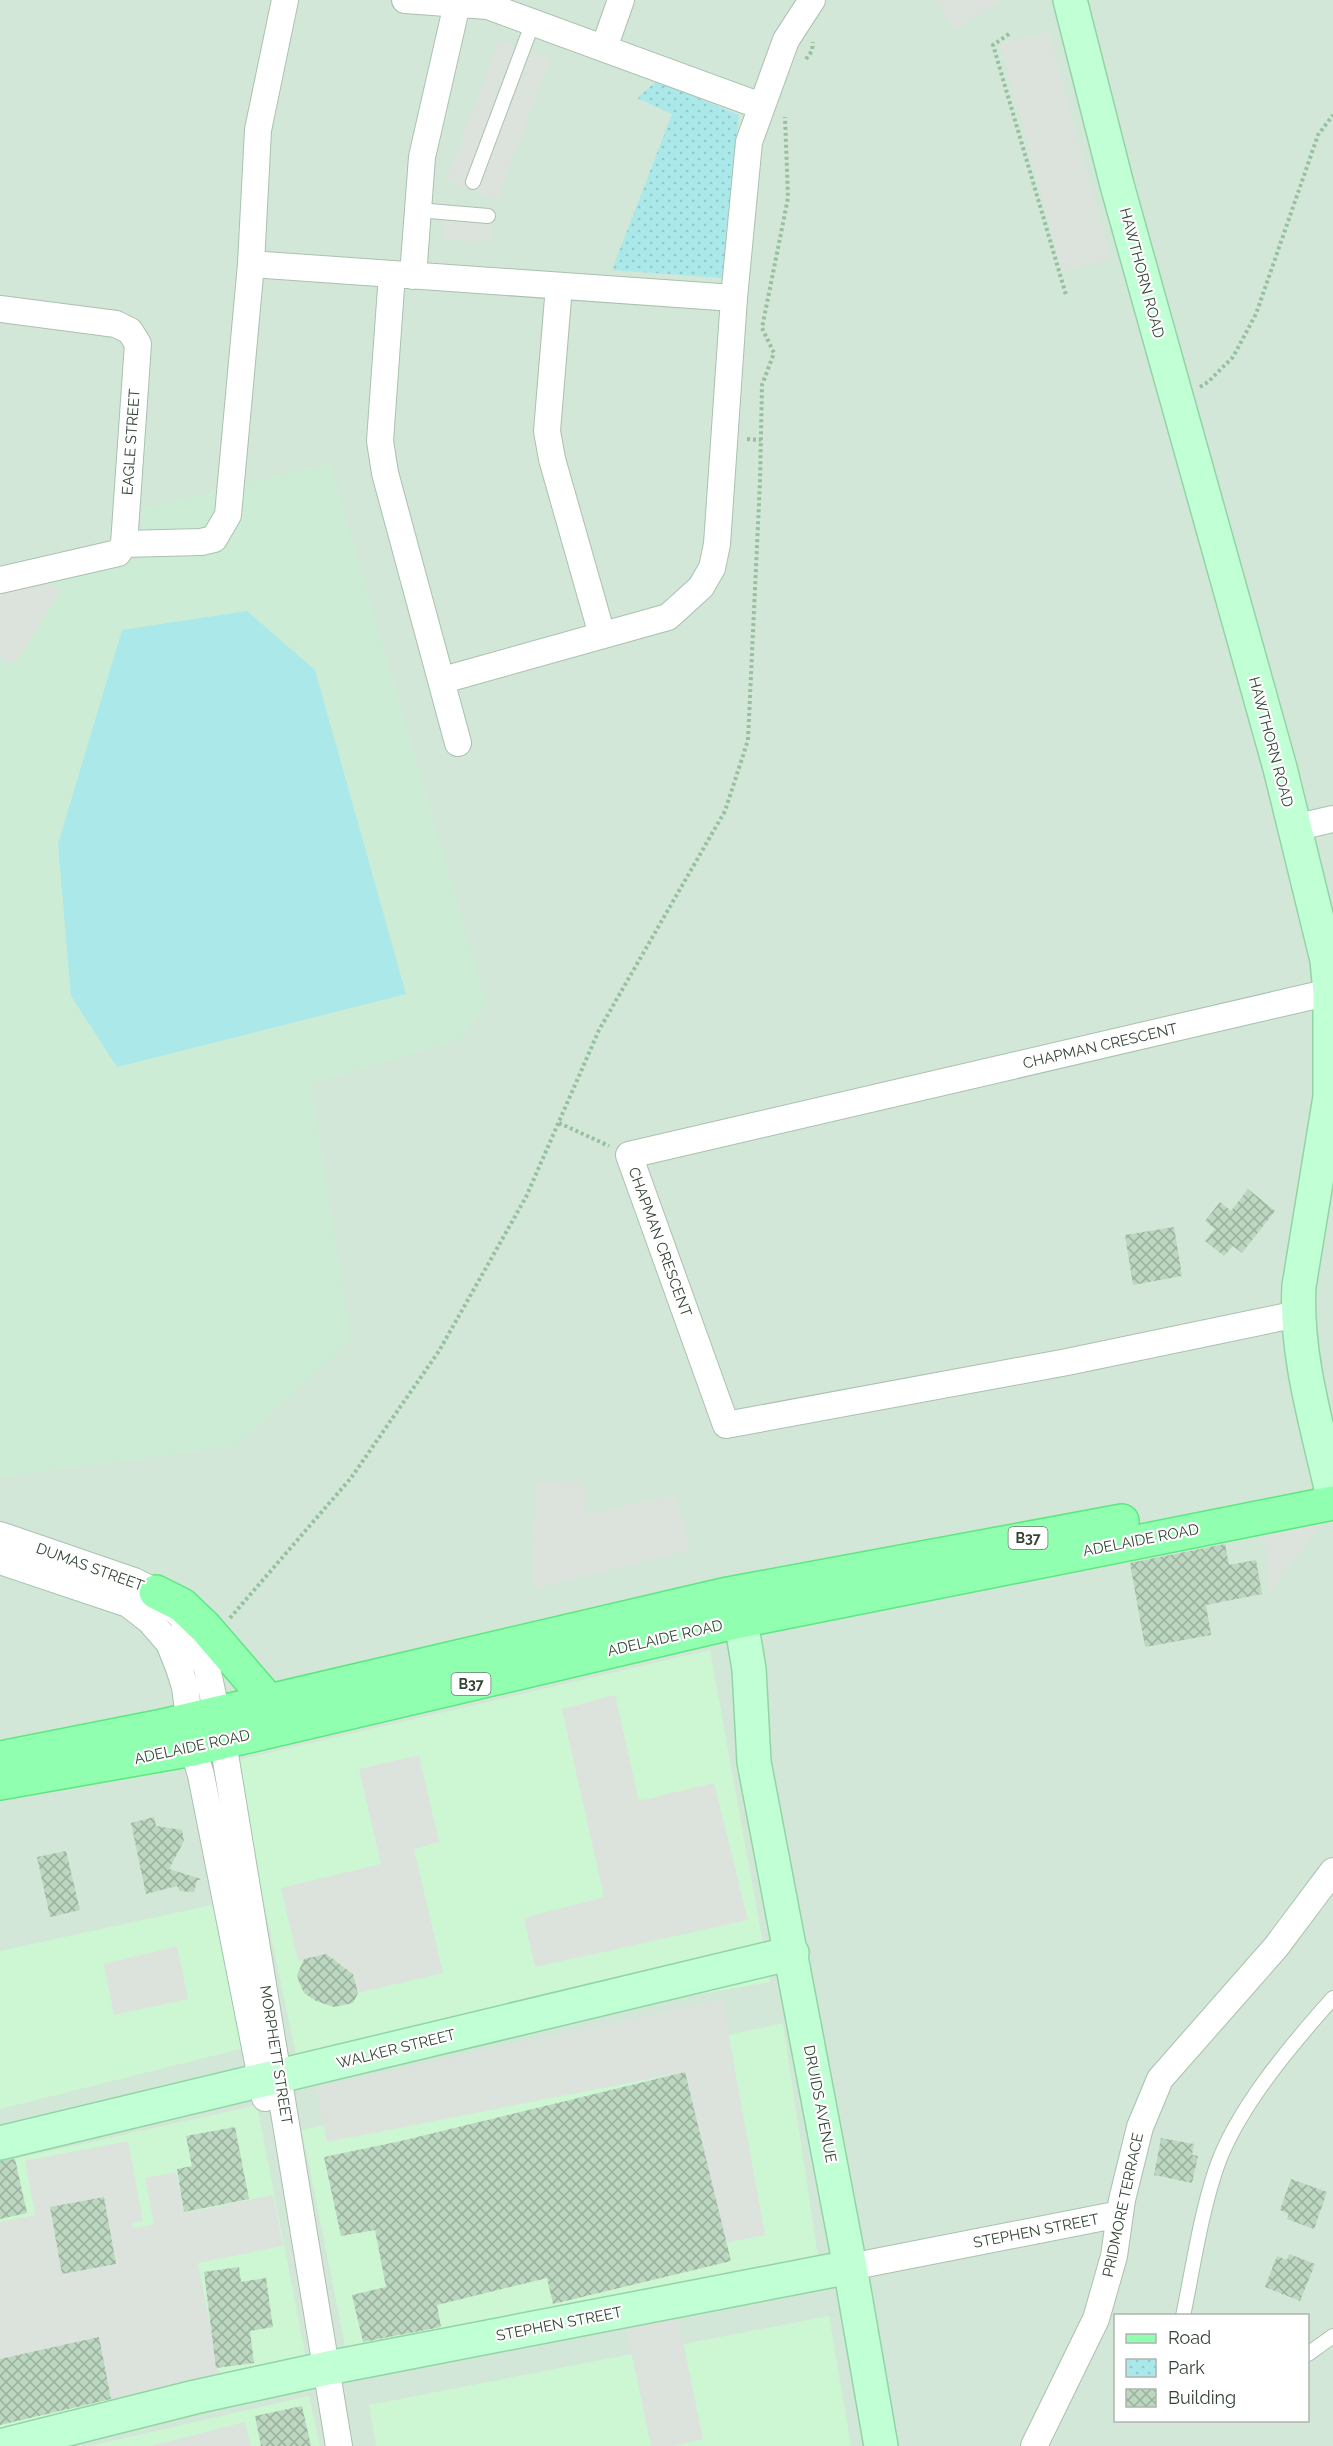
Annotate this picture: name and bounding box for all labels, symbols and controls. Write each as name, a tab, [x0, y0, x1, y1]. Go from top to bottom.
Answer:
street label: HAWTHORN ROAD	[1116, 206, 1168, 340]
street label: EAGLE STREET	[118, 388, 144, 496]
street label: HAWTHORN ROAD	[1245, 675, 1297, 809]
street label: CHAPMAN CRESCENT	[1021, 1019, 1179, 1073]
street label: CHAPMAN CRESCENT	[625, 1165, 695, 1319]
street label: ADELAIDE ROAD	[1081, 1520, 1201, 1560]
road number: B37	[1008, 1527, 1048, 1549]
street label: DUMAS STREET	[34, 1539, 146, 1595]
street label: ADELAIDE ROAD	[606, 1616, 725, 1660]
road number: B37	[452, 1673, 490, 1695]
street label: ADELAIDE ROAD	[132, 1726, 252, 1768]
street label: MORPHETT STREET	[256, 1984, 296, 2126]
street label: WALKER STREET	[335, 2026, 457, 2072]
street label: DRUIDS AVENUE	[800, 2044, 840, 2164]
street label: PRIDMORE TERRACE	[1099, 2131, 1147, 2279]
street label: STEPHEN STREET	[972, 2210, 1100, 2252]
street label: STEPHEN STREET	[495, 2303, 623, 2345]
legend	[1114, 2314, 1309, 2422]
text: Road	[1168, 2327, 1211, 2348]
text: Park	[1168, 2357, 1205, 2378]
text: Building	[1168, 2387, 1236, 2408]

